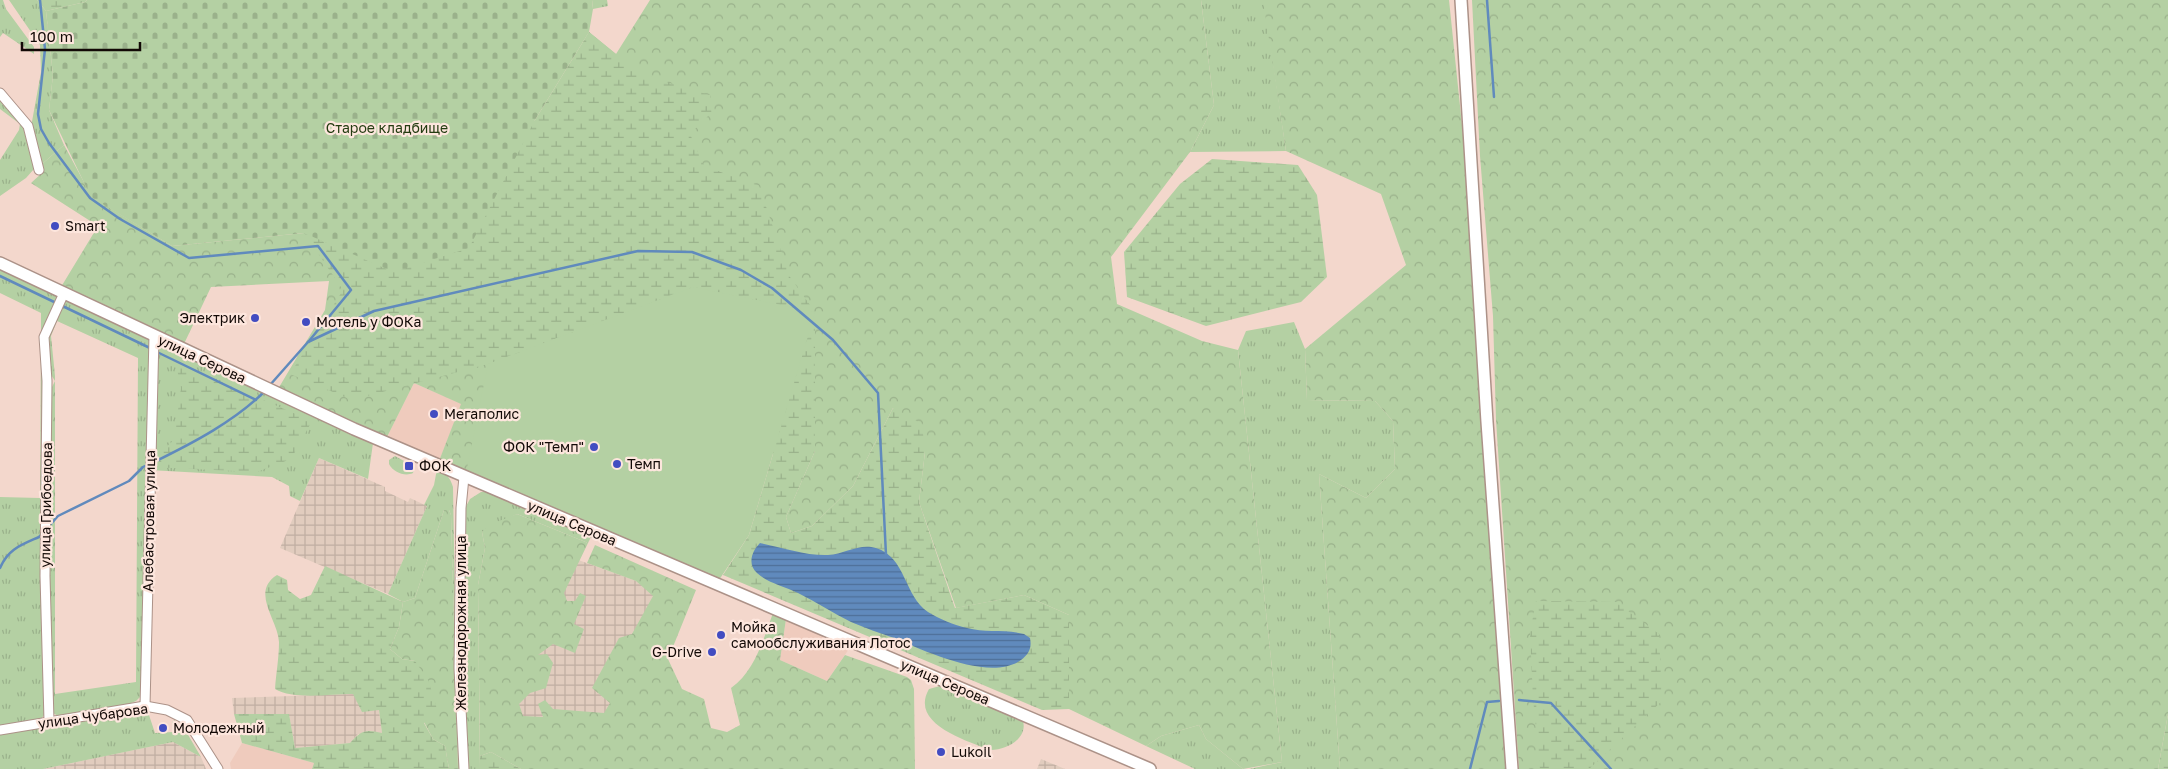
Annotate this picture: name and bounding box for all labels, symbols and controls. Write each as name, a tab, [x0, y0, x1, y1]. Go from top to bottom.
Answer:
scale bar	[22, 20, 140, 52]
text: 100 m	[30, 27, 73, 45]
park label: Старое кладбище	[326, 119, 448, 136]
place label: Smart	[65, 217, 106, 234]
marker: Smart	[49, 220, 61, 232]
place label: Электрик	[179, 309, 245, 326]
marker: Электрик	[249, 312, 261, 324]
place label: Мотель у ФОКа	[316, 313, 421, 330]
marker: Мотель у ФОКа	[300, 316, 312, 328]
street label: улица Серова	[156, 331, 249, 386]
place label: Мегаполис	[444, 405, 520, 422]
marker: Мегаполис	[428, 408, 440, 420]
place label: ФОК "Темп"	[503, 438, 584, 455]
marker: ФОК "Темп"	[588, 441, 600, 453]
street label: улица Грибоедова	[36, 442, 55, 568]
street label: Алебастровая улица	[139, 450, 158, 592]
place label: Темп	[627, 455, 661, 472]
place label: ФОК	[419, 457, 451, 474]
marker: Темп	[611, 458, 623, 470]
marker: ФОК	[403, 460, 415, 472]
street label: улица Серова	[525, 496, 619, 549]
street label: Железнодорожная улица	[452, 535, 469, 711]
place label: Мойка самообслуживания Лотос	[731, 618, 911, 651]
marker: Мойка самообслуживания Лотос	[715, 629, 727, 641]
place label: G-Drive	[652, 643, 702, 660]
marker: G-Drive	[706, 646, 718, 658]
street label: улица Серова	[898, 655, 992, 708]
street label: улица Чубарова	[37, 699, 149, 732]
place label: Молодежный	[173, 719, 265, 736]
marker: Молодежный	[157, 722, 169, 734]
place label: Lukoil	[951, 743, 991, 760]
marker: Lukoil	[935, 746, 947, 758]

